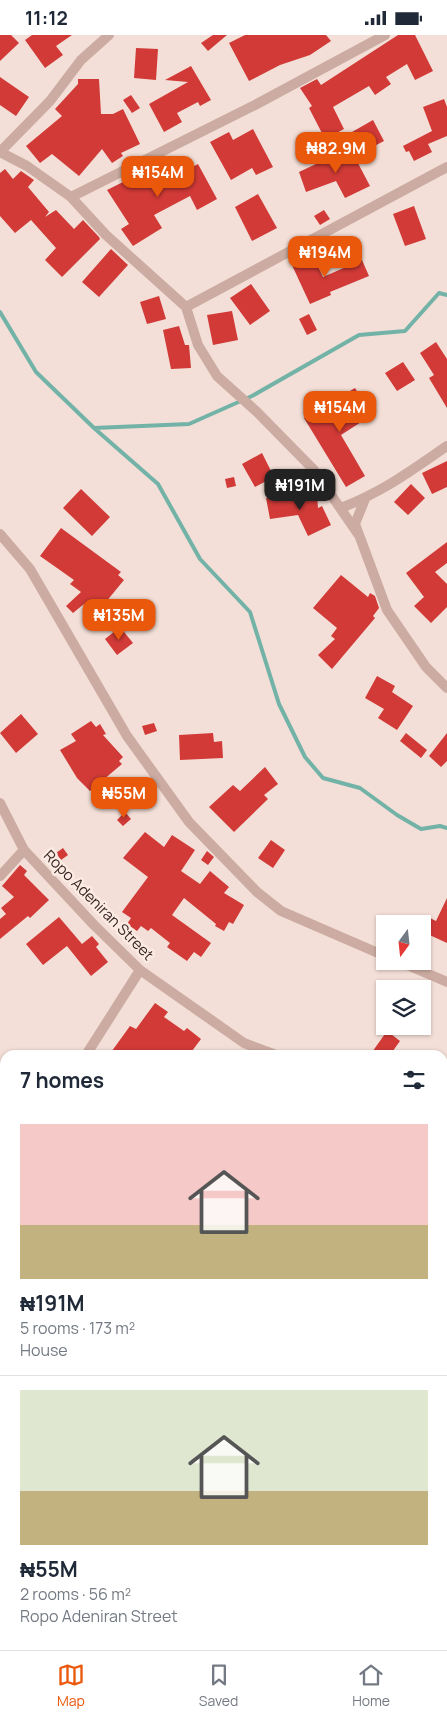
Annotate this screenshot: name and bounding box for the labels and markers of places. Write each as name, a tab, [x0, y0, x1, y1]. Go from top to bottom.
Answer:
pin: ₦82.9M	[295, 131, 377, 174]
pin: ₦154M	[123, 155, 193, 198]
pin: ₦194M	[290, 235, 360, 278]
pin: ₦154M	[305, 391, 375, 433]
pin: ₦191M	[265, 469, 335, 511]
pin: ₦135M	[84, 599, 154, 641]
pin: ₦55M	[94, 777, 154, 819]

